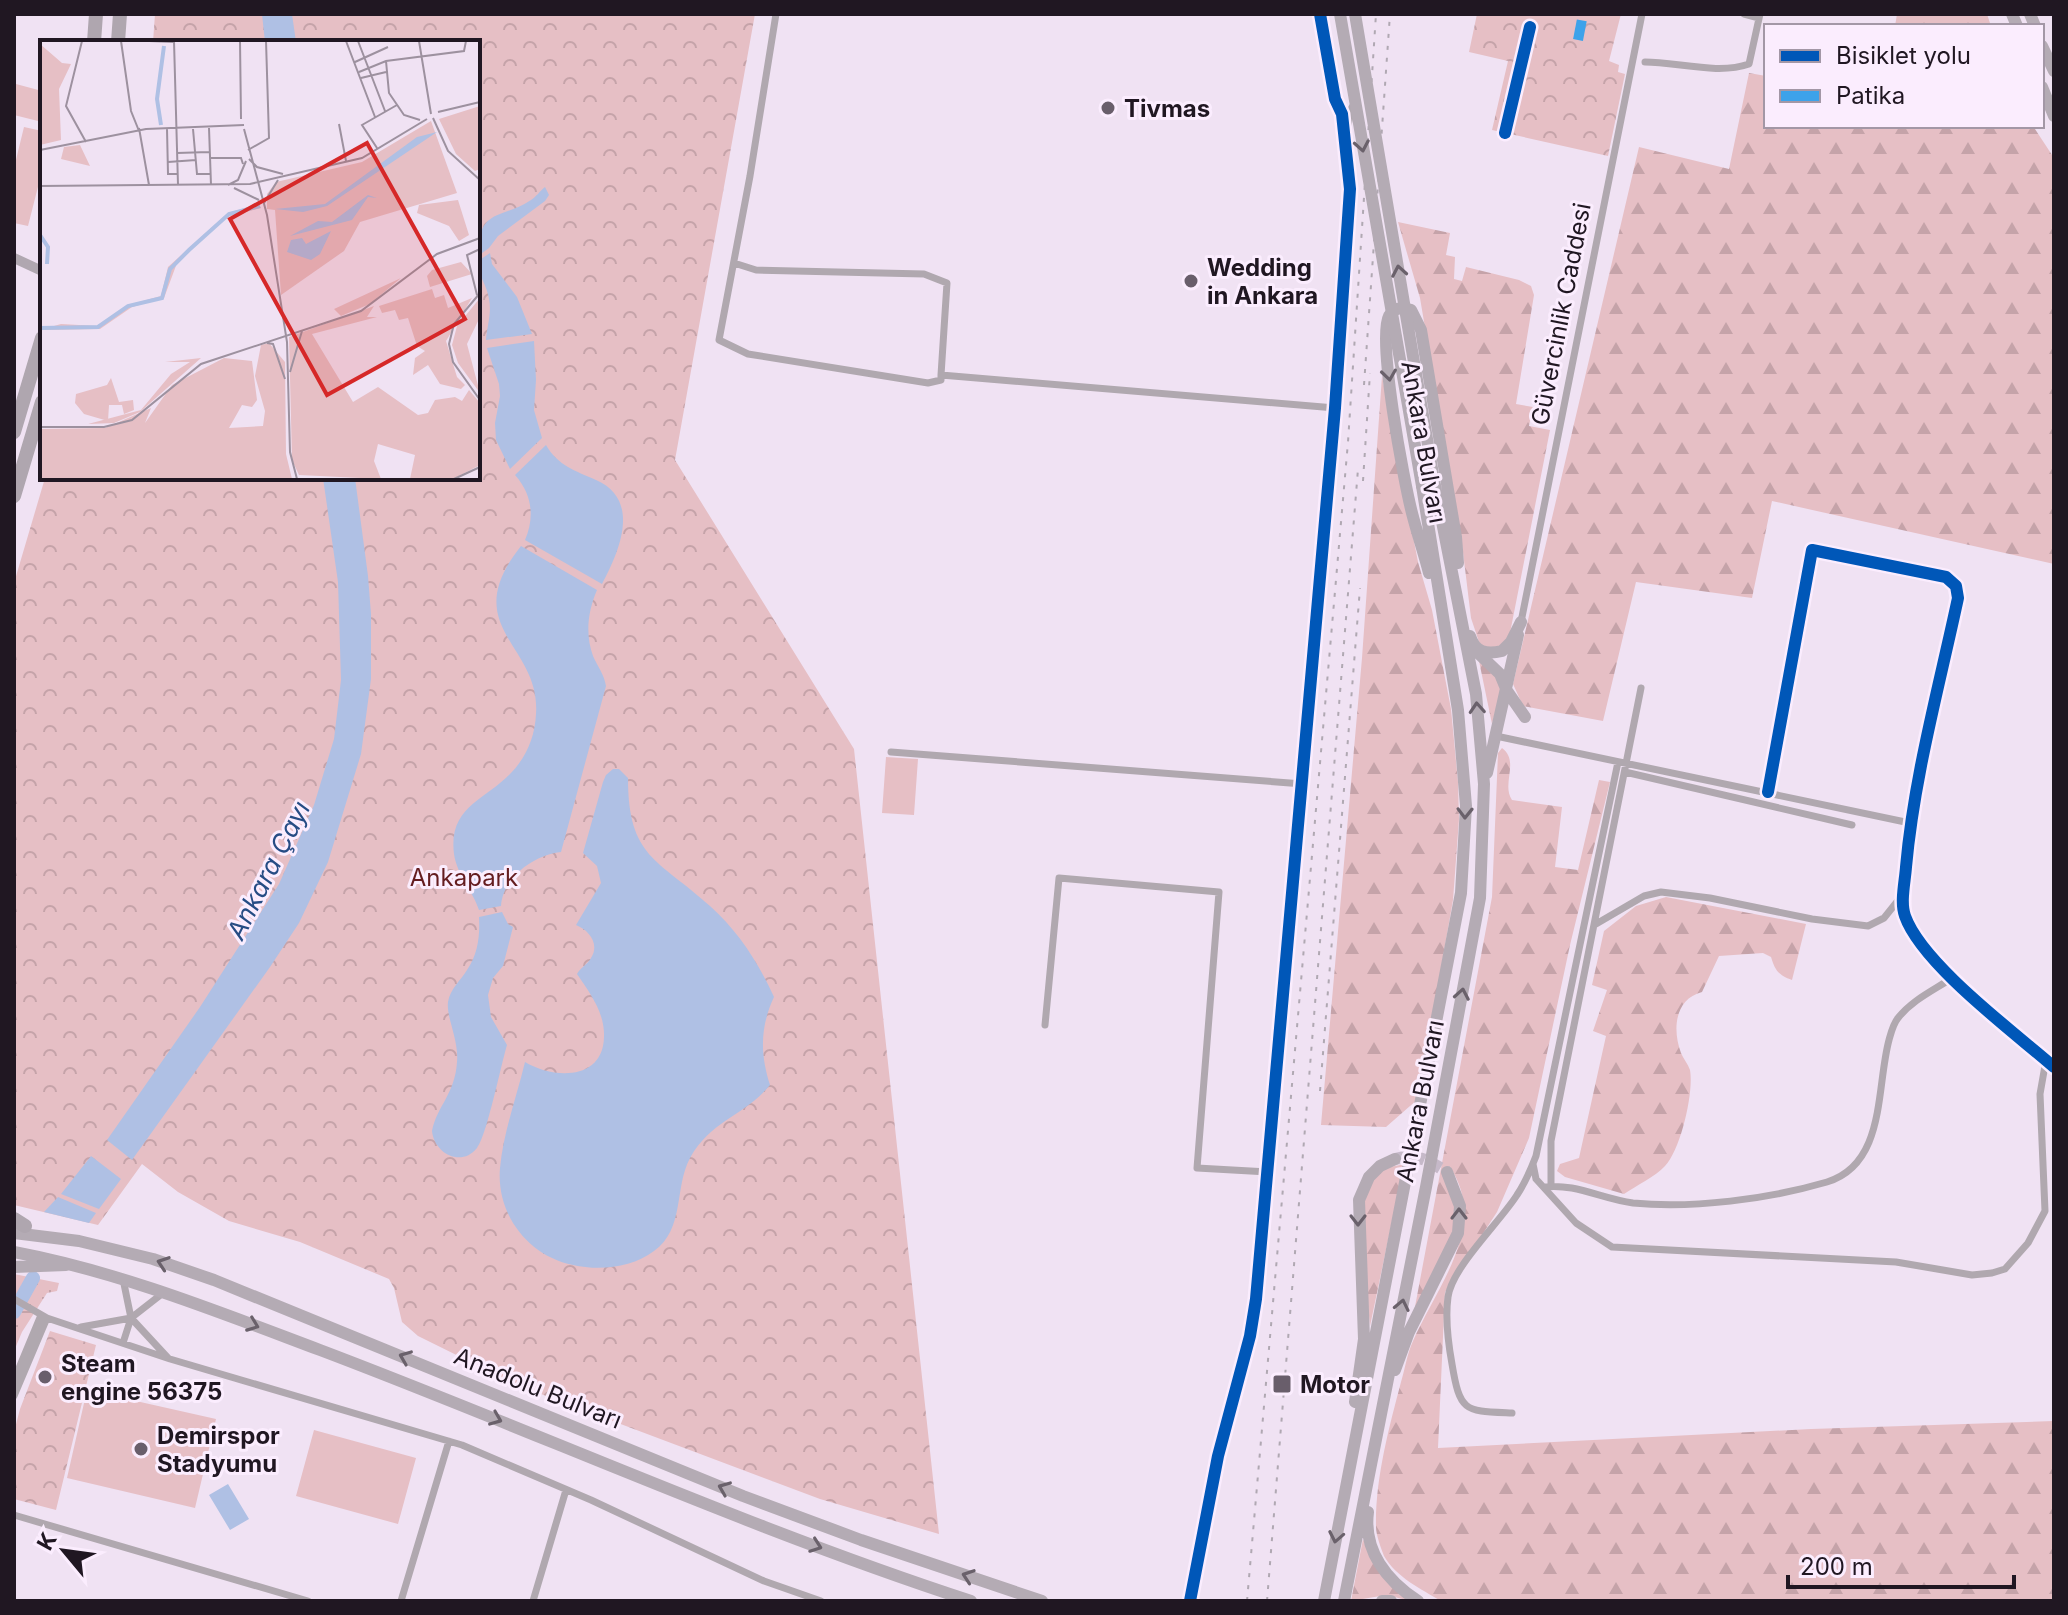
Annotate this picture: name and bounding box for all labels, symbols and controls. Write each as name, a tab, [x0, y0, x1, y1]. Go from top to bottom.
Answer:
legend	[1764, 24, 2044, 128]
inset map	[40, 40, 480, 480]
text: Bisiklet yolu	[1836, 41, 1971, 70]
text: Patika	[1836, 81, 1905, 110]
place label: Tivmas	[1124, 94, 1210, 123]
marker: Tivmas	[1099, 99, 1117, 117]
one-way arrow	[1353, 139, 1370, 153]
street label: Güvercinlik Caddesi	[1525, 200, 1597, 428]
place label: Wedding in Ankara	[1207, 253, 1318, 310]
one-way arrow	[1391, 264, 1408, 277]
marker: Wedding in Ankara	[1182, 272, 1200, 290]
street label: Ankara Bulvarı	[1395, 358, 1453, 526]
one-way arrow	[1380, 368, 1397, 381]
one-way arrow	[1469, 702, 1486, 715]
water label: Ankara Çayı	[219, 796, 316, 945]
one-way arrow	[1456, 807, 1474, 820]
park label: Ankapark	[410, 863, 518, 892]
one-way arrow	[1453, 988, 1470, 1001]
street label: Ankara Bulvarı	[1390, 1017, 1450, 1185]
one-way arrow	[1450, 1207, 1468, 1220]
one-way arrow	[1349, 1214, 1367, 1227]
one-way arrow	[157, 1256, 171, 1272]
one-way arrow	[1393, 1298, 1410, 1312]
one-way arrow	[245, 1315, 259, 1332]
street label: Anadolu Bulvarı	[450, 1341, 626, 1435]
place label: Steam engine 56375	[61, 1349, 222, 1406]
one-way arrow	[399, 1351, 413, 1367]
marker: Steam engine 56375	[36, 1368, 54, 1386]
place label: Motor	[1300, 1370, 1370, 1399]
marker: Motor	[1271, 1373, 1293, 1395]
one-way arrow	[488, 1409, 502, 1426]
place label: Demirspor Stadyumu	[157, 1421, 280, 1478]
marker: Demirspor Stadyumu	[132, 1440, 150, 1458]
one-way arrow	[718, 1481, 732, 1497]
north arrow	[24, 1511, 104, 1591]
text: K	[31, 1528, 62, 1555]
one-way arrow	[1329, 1530, 1346, 1544]
one-way arrow	[808, 1536, 822, 1553]
scale bar	[1788, 1539, 2014, 1589]
text: 200 m	[1800, 1552, 1873, 1581]
one-way arrow	[962, 1570, 976, 1586]

